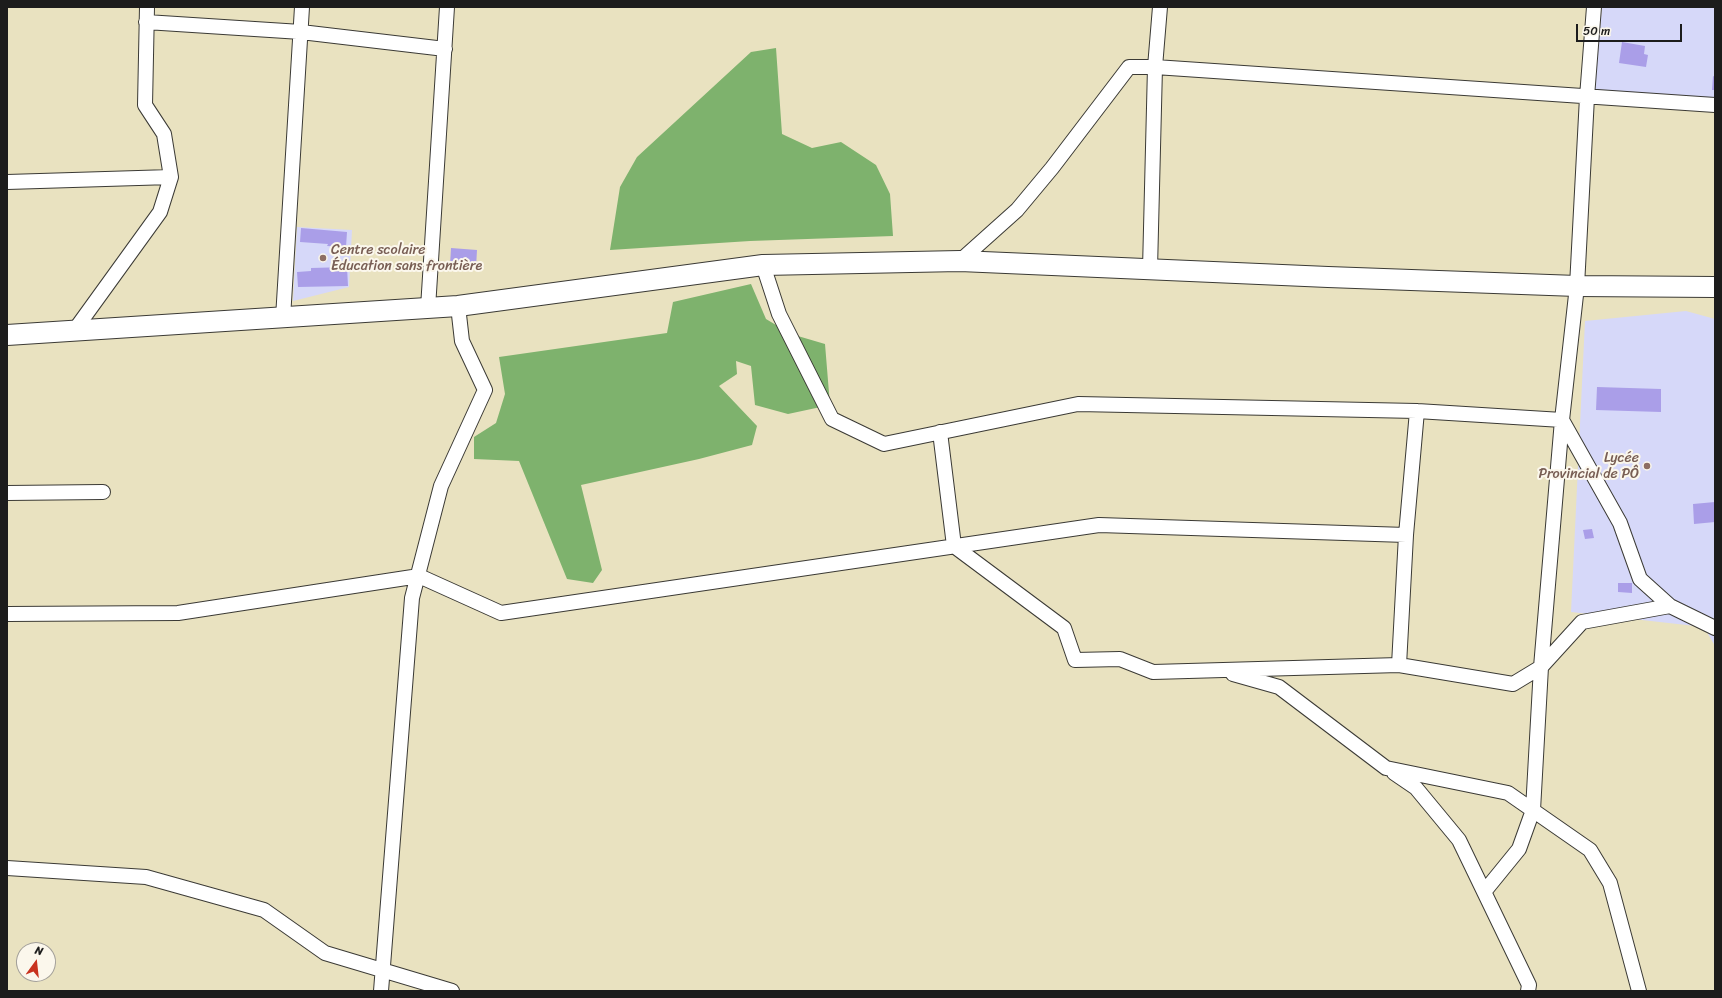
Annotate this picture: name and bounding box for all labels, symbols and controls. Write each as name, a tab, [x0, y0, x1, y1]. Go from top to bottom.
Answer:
scale bar	[1578, 16, 1684, 42]
text: 50 m	[1583, 20, 1610, 42]
place label: Centre scolaire Éducation sans frontière	[331, 242, 482, 274]
marker: Centre scolaire Éducation sans frontière	[318, 253, 328, 263]
place label: Lycée Provincial de PÔ	[1538, 450, 1639, 482]
marker: Lycée Provincial de PÔ	[1642, 461, 1652, 471]
text: N	[33, 941, 45, 961]
north arrow	[16, 942, 56, 982]

